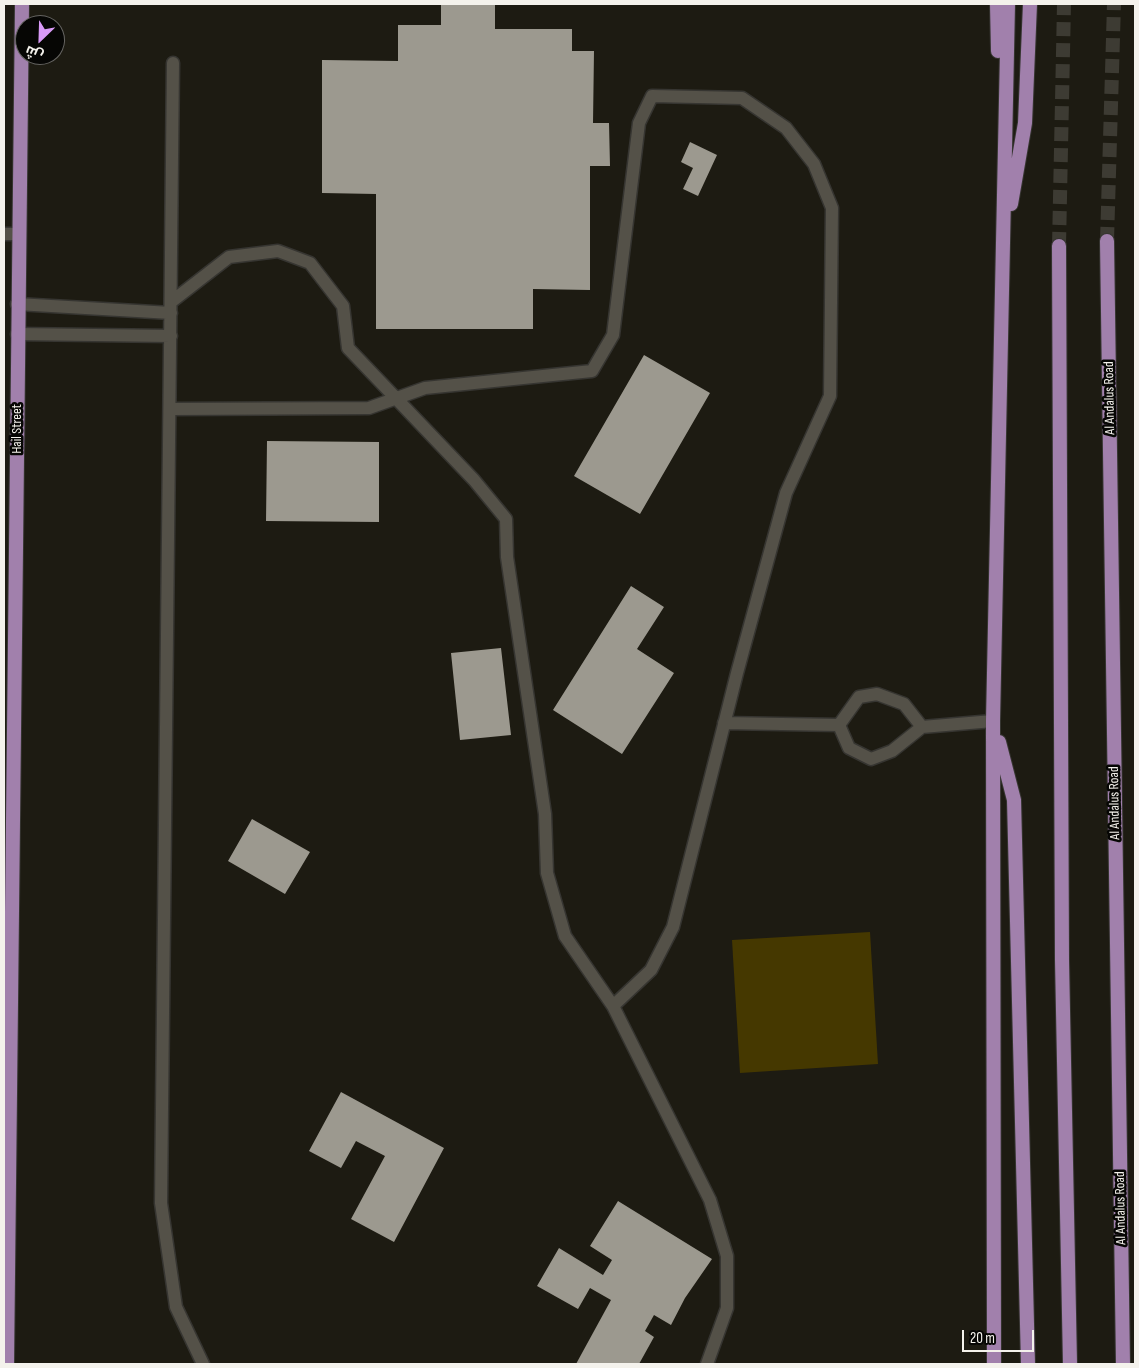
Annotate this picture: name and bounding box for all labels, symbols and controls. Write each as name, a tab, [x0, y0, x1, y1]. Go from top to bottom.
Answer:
north arrow	[15, 15, 65, 65]
text: ش	[22, 42, 46, 65]
street label: Al Andalus Road	[1101, 361, 1119, 435]
street label: Hail Street	[9, 404, 25, 454]
street label: Al Andalus Road	[1106, 766, 1124, 840]
street label: Al Andalus Road	[1112, 1171, 1130, 1245]
scale bar	[964, 1320, 1036, 1352]
text: 20 m	[970, 1329, 995, 1348]

